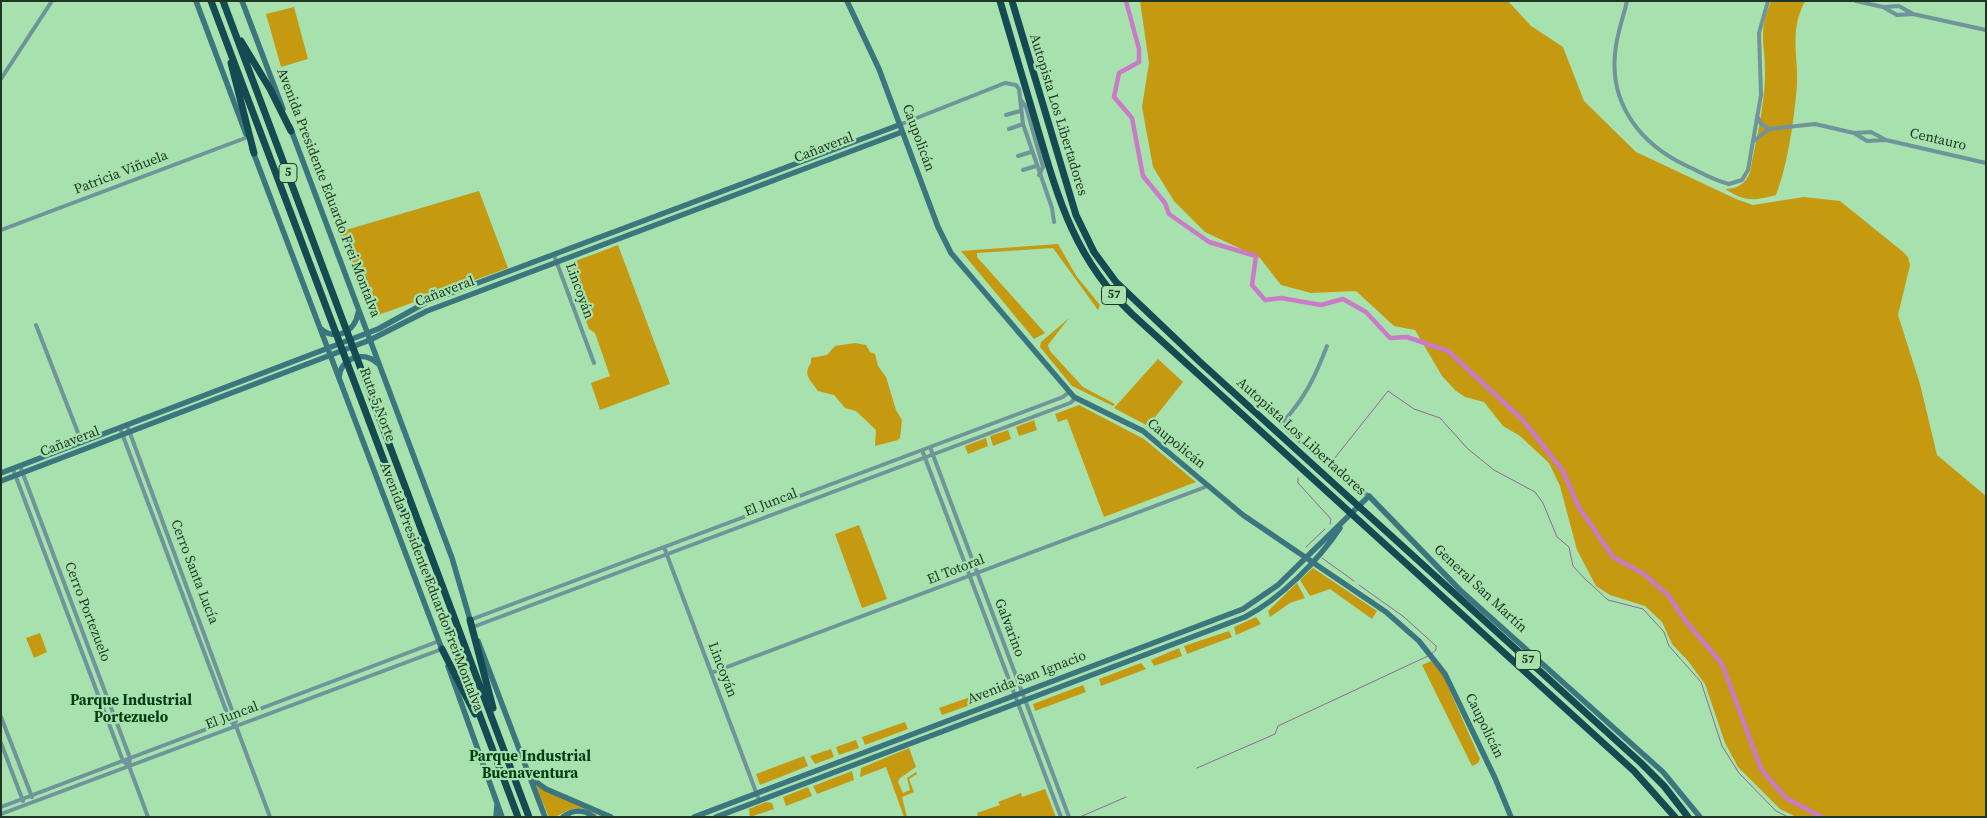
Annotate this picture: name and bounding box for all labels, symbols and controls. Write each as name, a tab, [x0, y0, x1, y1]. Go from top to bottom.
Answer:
street label: Autopista Los Libertadores	[1025, 32, 1091, 198]
street label: Avenida Presidente Eduardo Frei Montalva	[273, 66, 383, 320]
street label: Caupolicán	[898, 102, 938, 174]
street label: Centauro	[1908, 125, 1968, 155]
street label: Cañaveral	[792, 129, 856, 167]
street label: Patricia Viñuela	[72, 147, 170, 199]
road number: 5	[279, 164, 297, 182]
street label: Lincoyán	[561, 261, 597, 321]
street label: Cañaveral	[413, 273, 477, 311]
road number: 57	[1102, 286, 1126, 304]
street label: Ruta 5 Norte	[355, 366, 399, 444]
street label: Autopista Los Libertadores	[1233, 374, 1369, 500]
street label: Caupolicán	[1143, 415, 1209, 473]
street label: Cañaveral	[38, 423, 102, 461]
street label: Avenida Presidente Eduardo Frei Montalva	[376, 460, 486, 714]
street label: El Juncal	[742, 485, 800, 521]
street label: Cerro Santa Lucía	[166, 517, 222, 627]
street label: General San Martín	[1430, 541, 1530, 637]
street label: El Totoral	[925, 551, 987, 589]
street label: Cerro Portezuelo	[60, 560, 114, 664]
street label: Galvarino	[990, 597, 1028, 659]
street label: Lincoyán	[704, 640, 740, 700]
street label: Avenida San Ignacio	[965, 648, 1089, 708]
road number: 57	[1516, 650, 1540, 670]
street label: Caupolicán	[1461, 691, 1507, 761]
district label: Parque Industrial Portezuelo	[70, 692, 192, 727]
street label: El Juncal	[203, 698, 261, 734]
district label: Parque Industrial Buenaventura	[469, 748, 591, 783]

